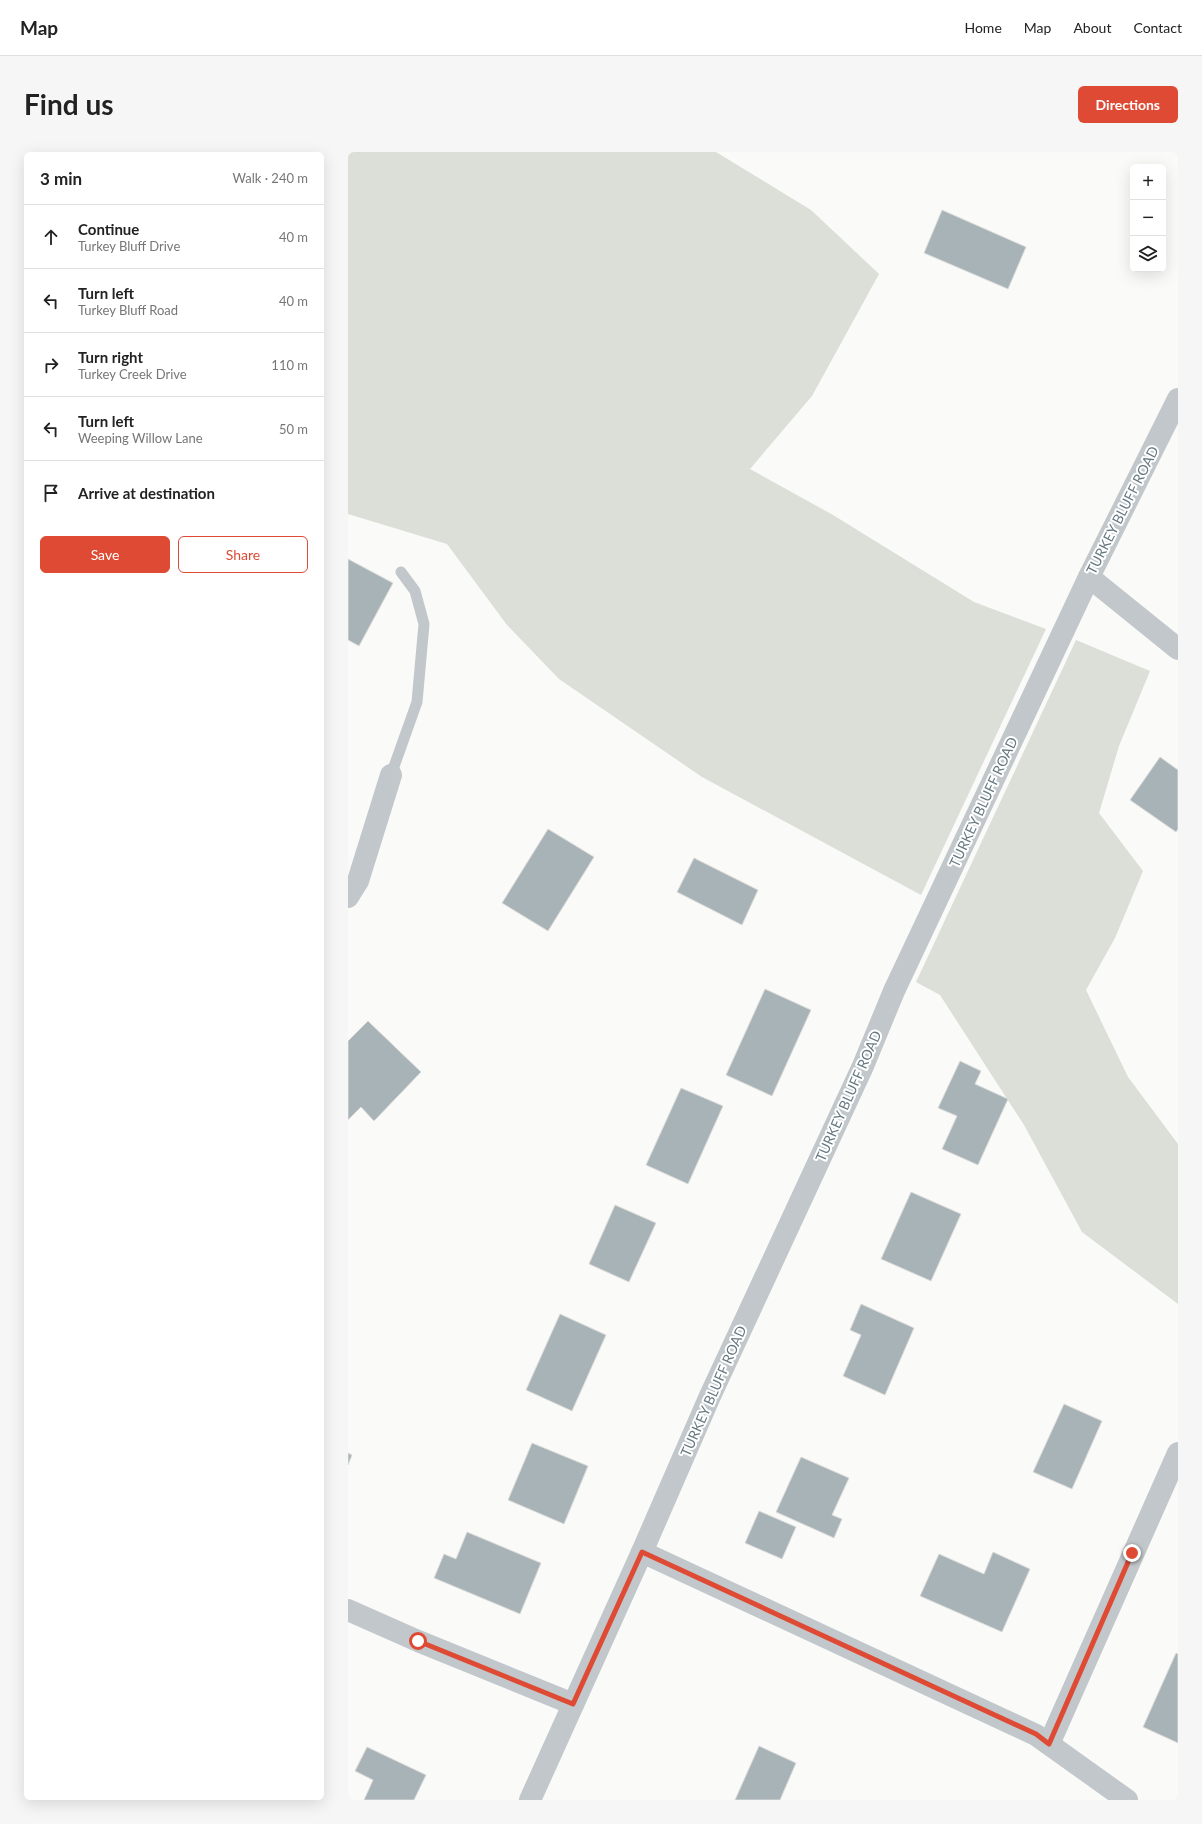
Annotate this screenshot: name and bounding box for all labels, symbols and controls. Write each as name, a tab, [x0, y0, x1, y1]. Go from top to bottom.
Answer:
text: Map	[20, 16, 58, 39]
text: Home	[964, 19, 1002, 36]
text: Map	[1024, 19, 1051, 36]
text: About	[1073, 19, 1111, 36]
text: Contact	[1133, 19, 1182, 36]
button: Directions	[1078, 86, 1178, 123]
text: Find us	[24, 87, 114, 121]
map controls	[1130, 164, 1166, 272]
button: +	[1130, 164, 1166, 200]
text: 3 min	[40, 168, 82, 189]
text: Walk · 240 m	[232, 170, 308, 186]
button: −	[1130, 200, 1166, 236]
text: Continue	[78, 220, 139, 238]
icon: ahead	[40, 226, 62, 248]
text: 40 m	[279, 229, 308, 245]
button: layers	[1130, 236, 1166, 272]
text: Turkey Bluff Drive	[78, 238, 180, 254]
text: Turn left	[78, 284, 134, 302]
icon: left	[40, 290, 62, 312]
text: 40 m	[279, 293, 308, 309]
text: Turkey Bluff Road	[78, 302, 178, 318]
text: Turn right	[78, 348, 143, 366]
icon: right	[40, 354, 62, 376]
text: 110 m	[271, 357, 308, 373]
text: Turkey Creek Drive	[78, 366, 187, 382]
text: Turn left	[78, 412, 134, 430]
icon: left	[40, 418, 62, 440]
text: 50 m	[279, 421, 308, 437]
text: Weeping Willow Lane	[78, 430, 203, 446]
street label: TURKEY BLUFF ROAD	[1082, 443, 1162, 577]
icon: arrive	[40, 482, 62, 504]
text: Arrive at destination	[78, 484, 215, 502]
button: Save	[40, 536, 170, 573]
button: Share	[178, 536, 308, 573]
street label: TURKEY BLUFF ROAD	[945, 734, 1021, 870]
street label: TURKEY BLUFF ROAD	[811, 1028, 885, 1164]
street label: TURKEY BLUFF ROAD	[676, 1323, 750, 1459]
route end	[1123, 1544, 1141, 1562]
route start	[409, 1632, 427, 1650]

